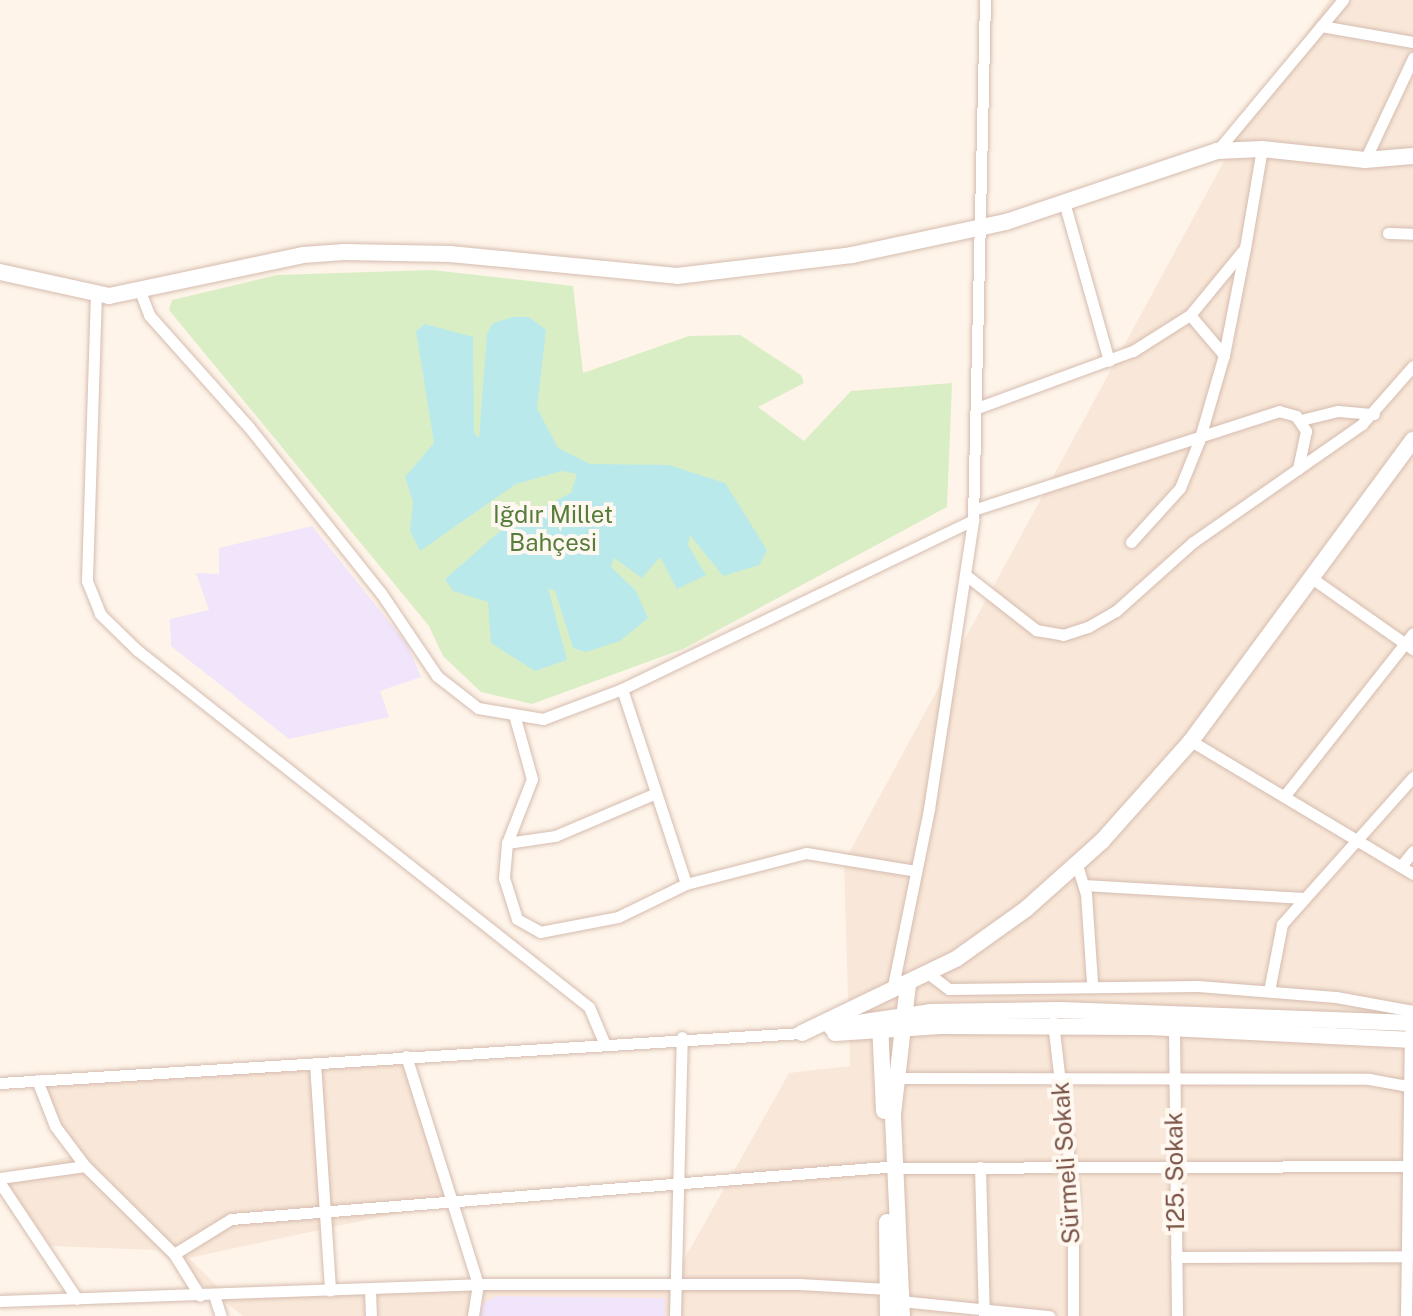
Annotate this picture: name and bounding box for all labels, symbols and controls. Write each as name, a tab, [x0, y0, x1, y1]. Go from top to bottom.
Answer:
park label: Iğdır Millet Bahçesi	[493, 501, 613, 557]
street label: Sürmeli Sokak	[1046, 1081, 1086, 1245]
street label: 125. Sokak	[1160, 1112, 1190, 1232]

